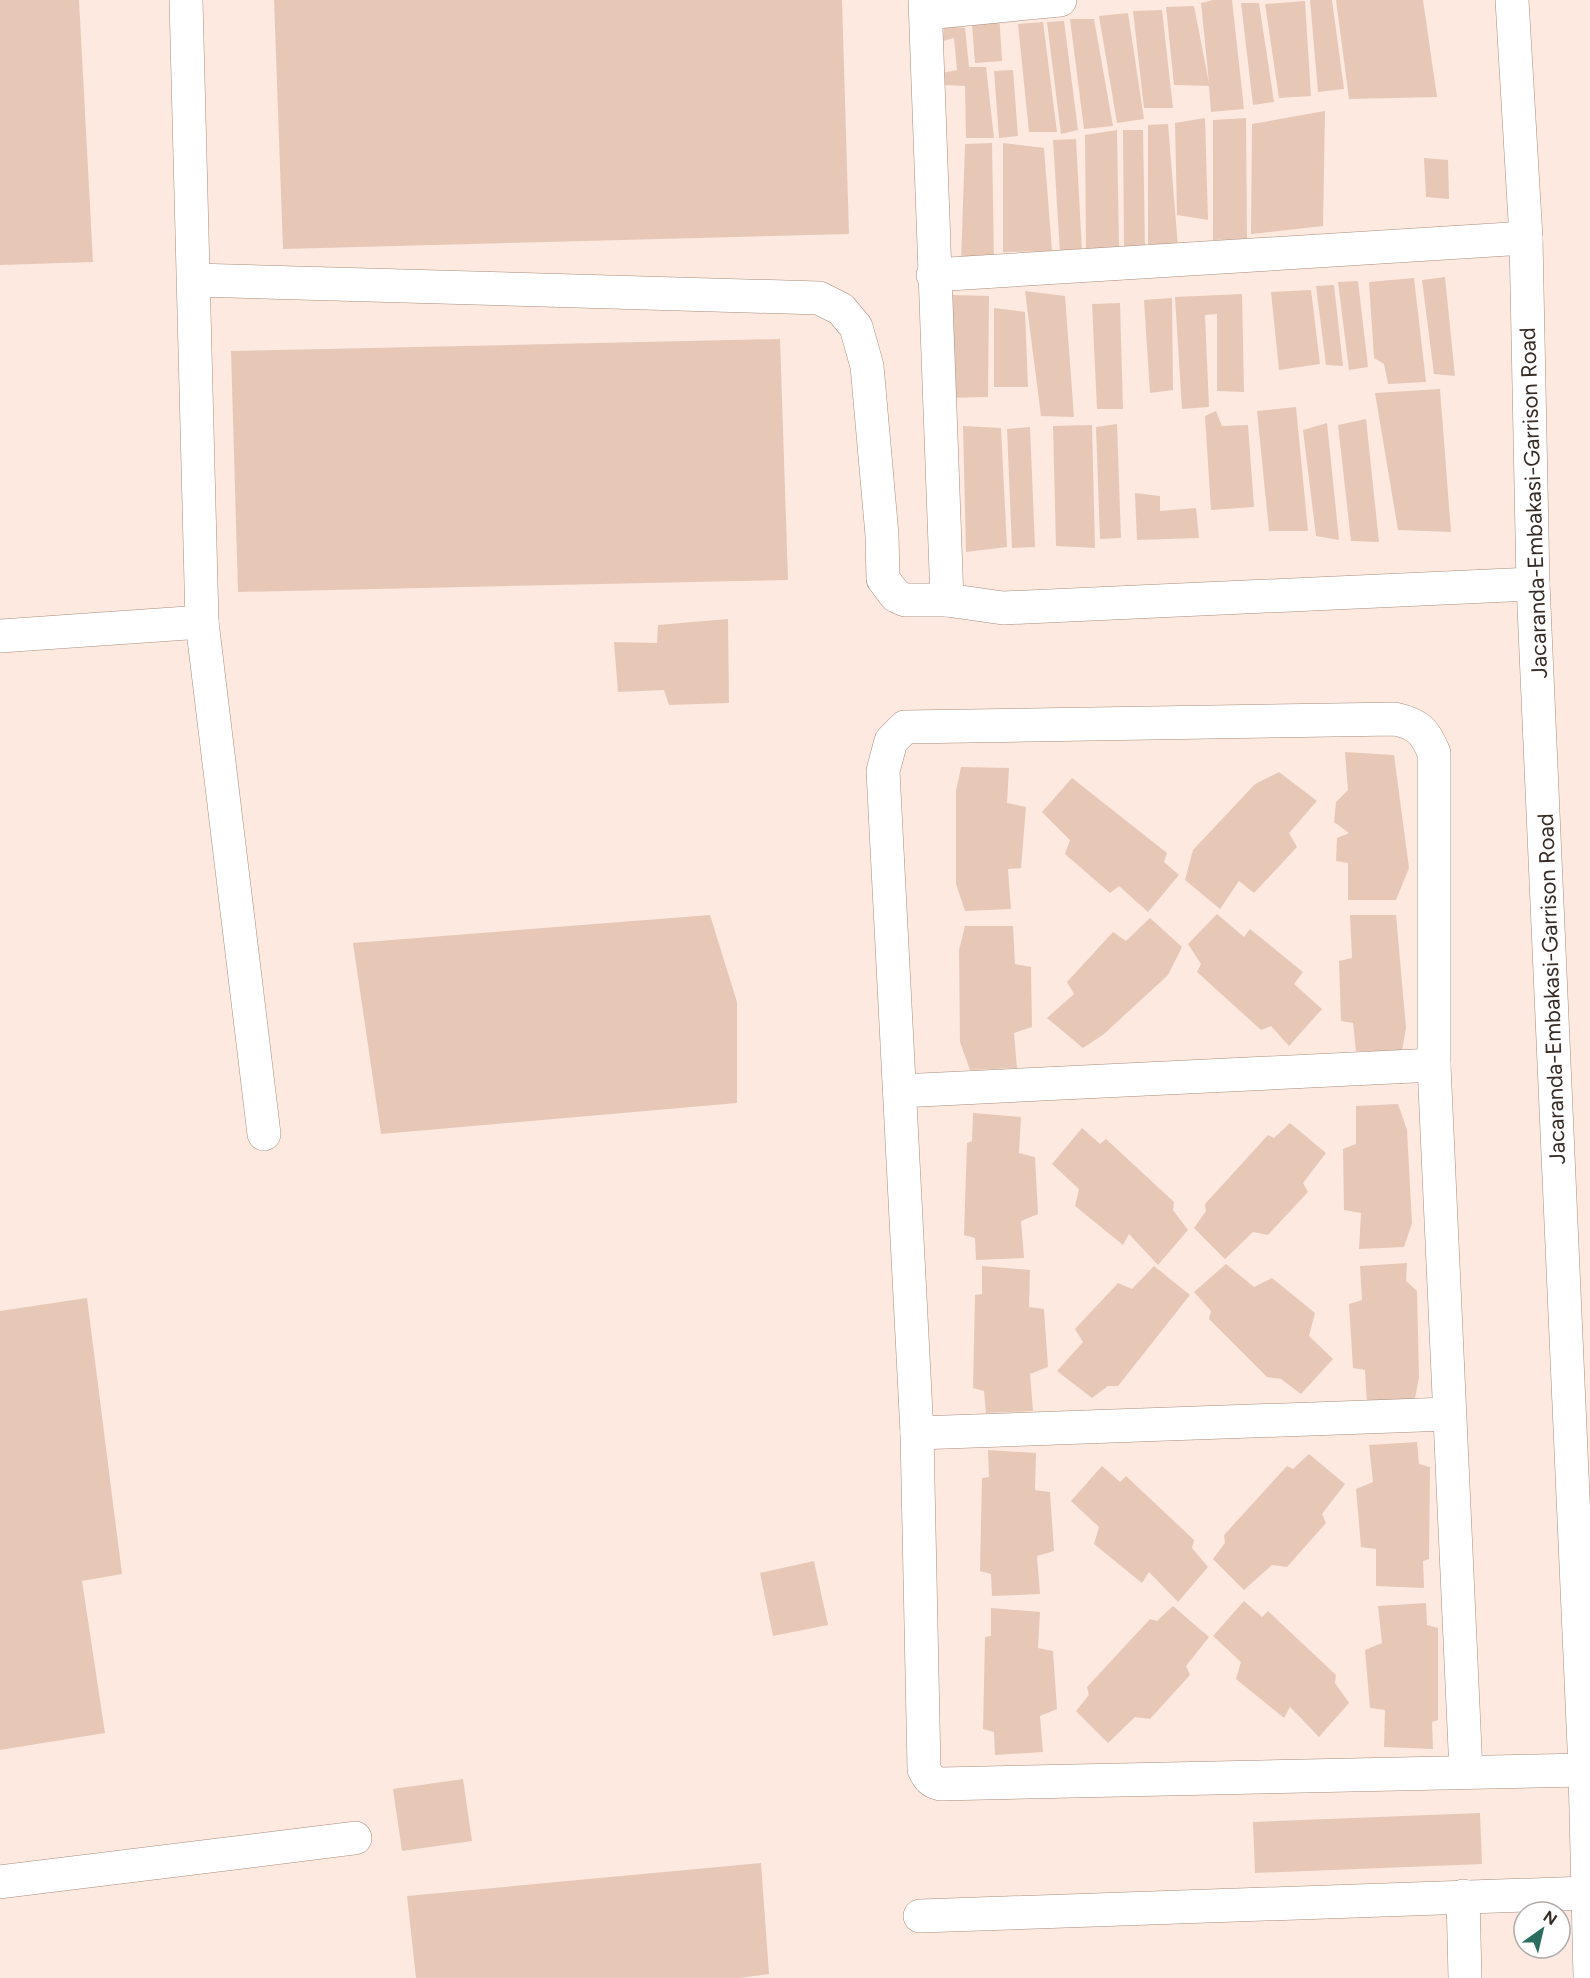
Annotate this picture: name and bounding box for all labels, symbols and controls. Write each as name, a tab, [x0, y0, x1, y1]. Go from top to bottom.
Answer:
street label: Jacaranda-Embakasi-Garrison Road	[1514, 327, 1553, 679]
street label: Jacaranda-Embakasi-Garrison Road	[1532, 813, 1571, 1165]
north arrow	[1512, 1900, 1572, 1960]
text: N	[1540, 1907, 1561, 1929]

